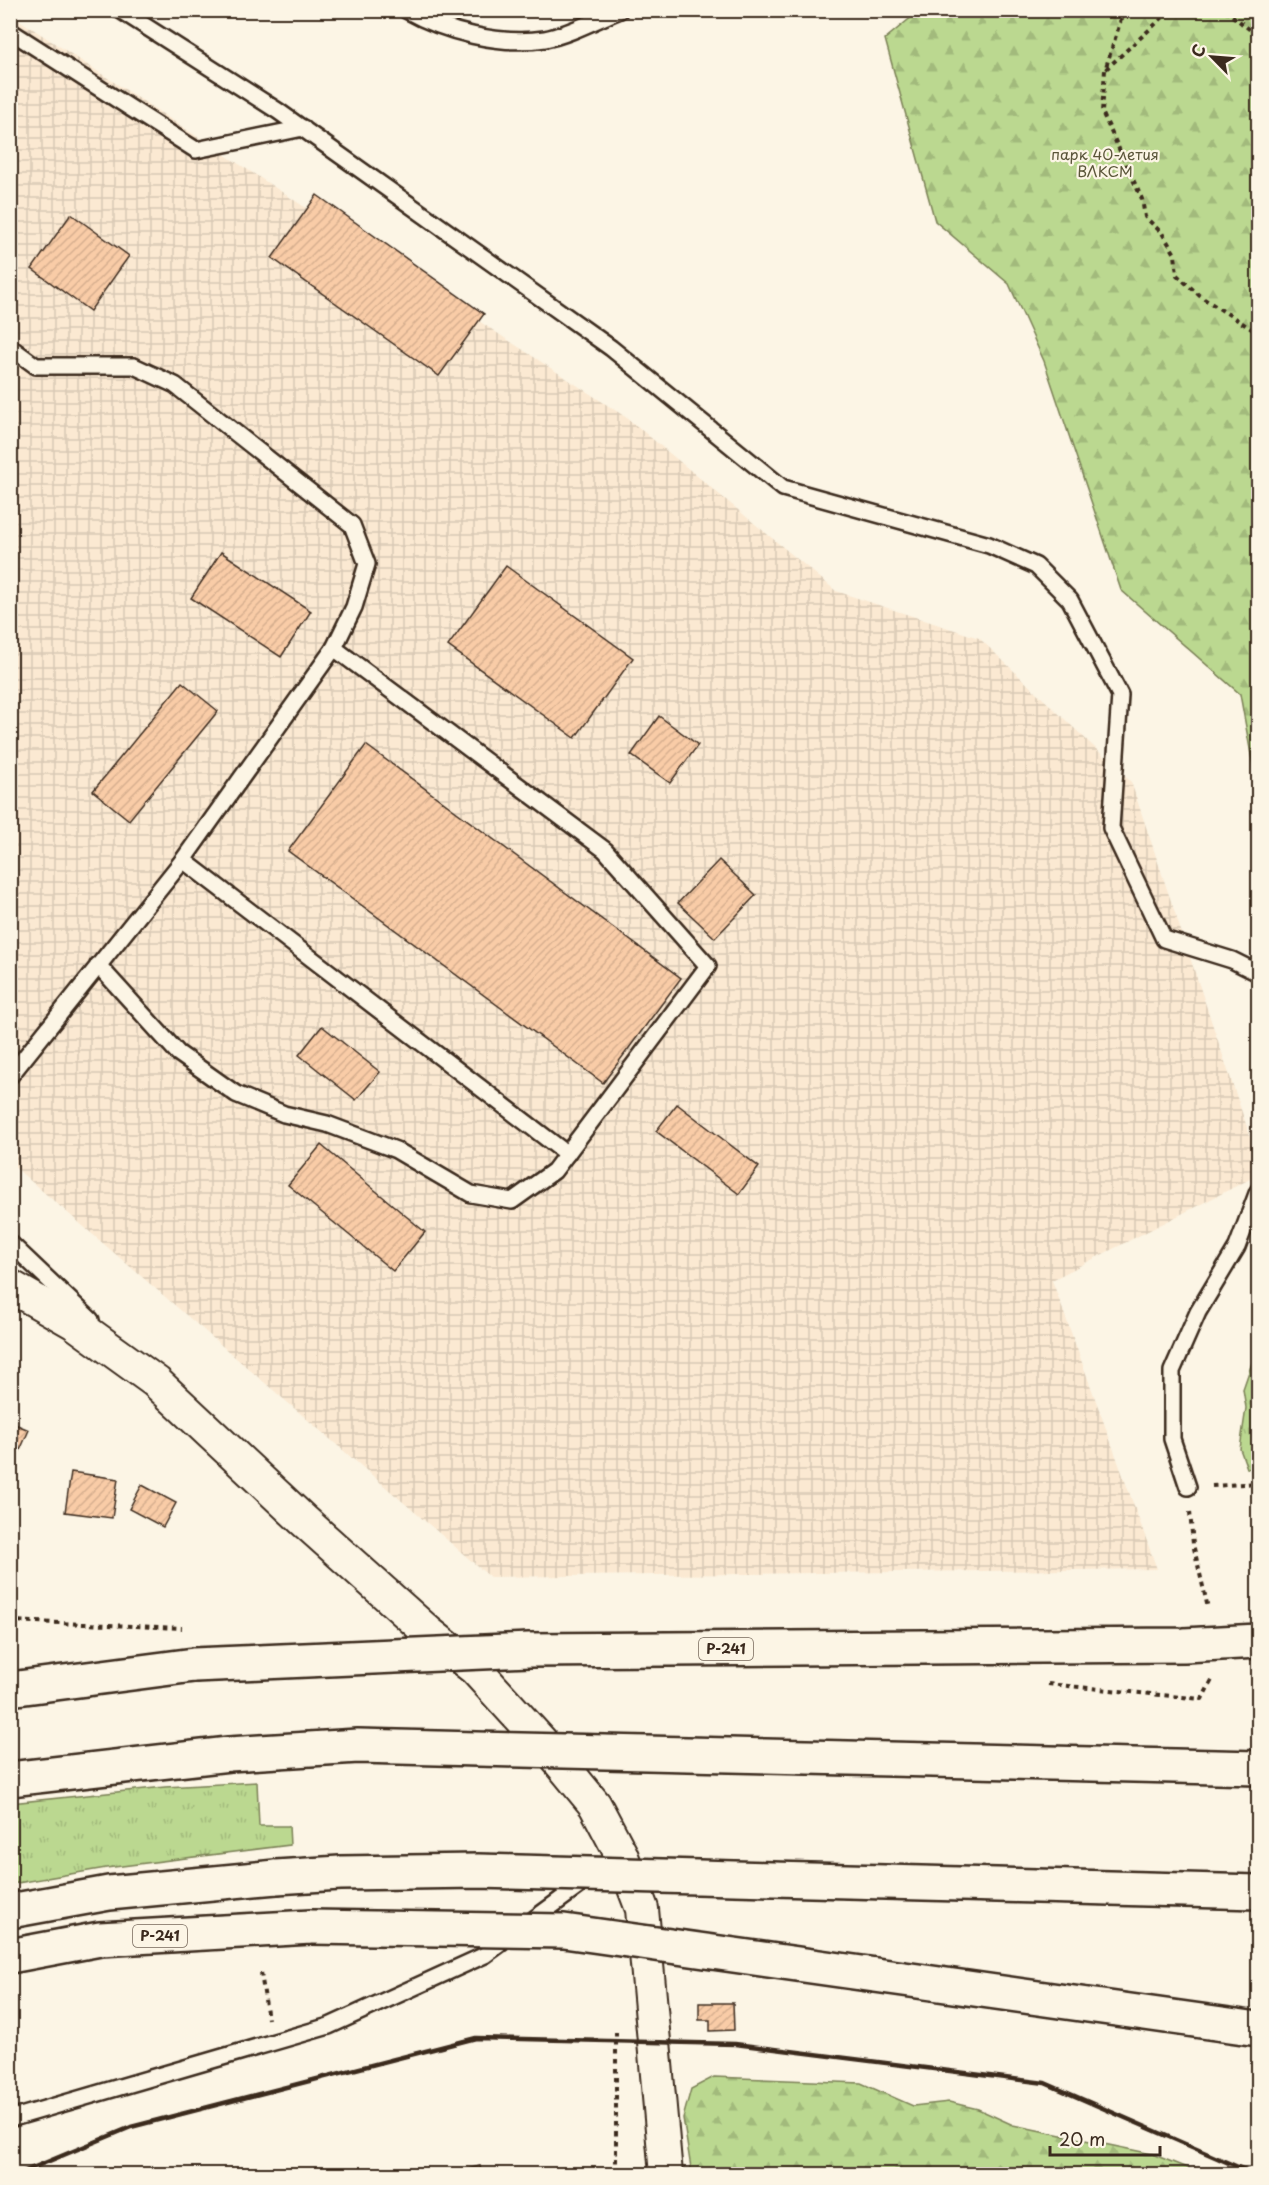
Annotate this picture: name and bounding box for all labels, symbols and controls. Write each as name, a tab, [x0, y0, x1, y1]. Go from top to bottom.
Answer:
north arrow	[1182, 27, 1242, 87]
text: С	[1184, 40, 1211, 61]
park label: парк 40-летия ВЛКСМ	[1051, 142, 1159, 182]
road number: Р-241	[699, 1638, 753, 1660]
road number: Р-241	[133, 1925, 187, 1947]
scale bar	[1050, 2119, 1160, 2157]
text: 20 m	[1059, 2125, 1105, 2152]

